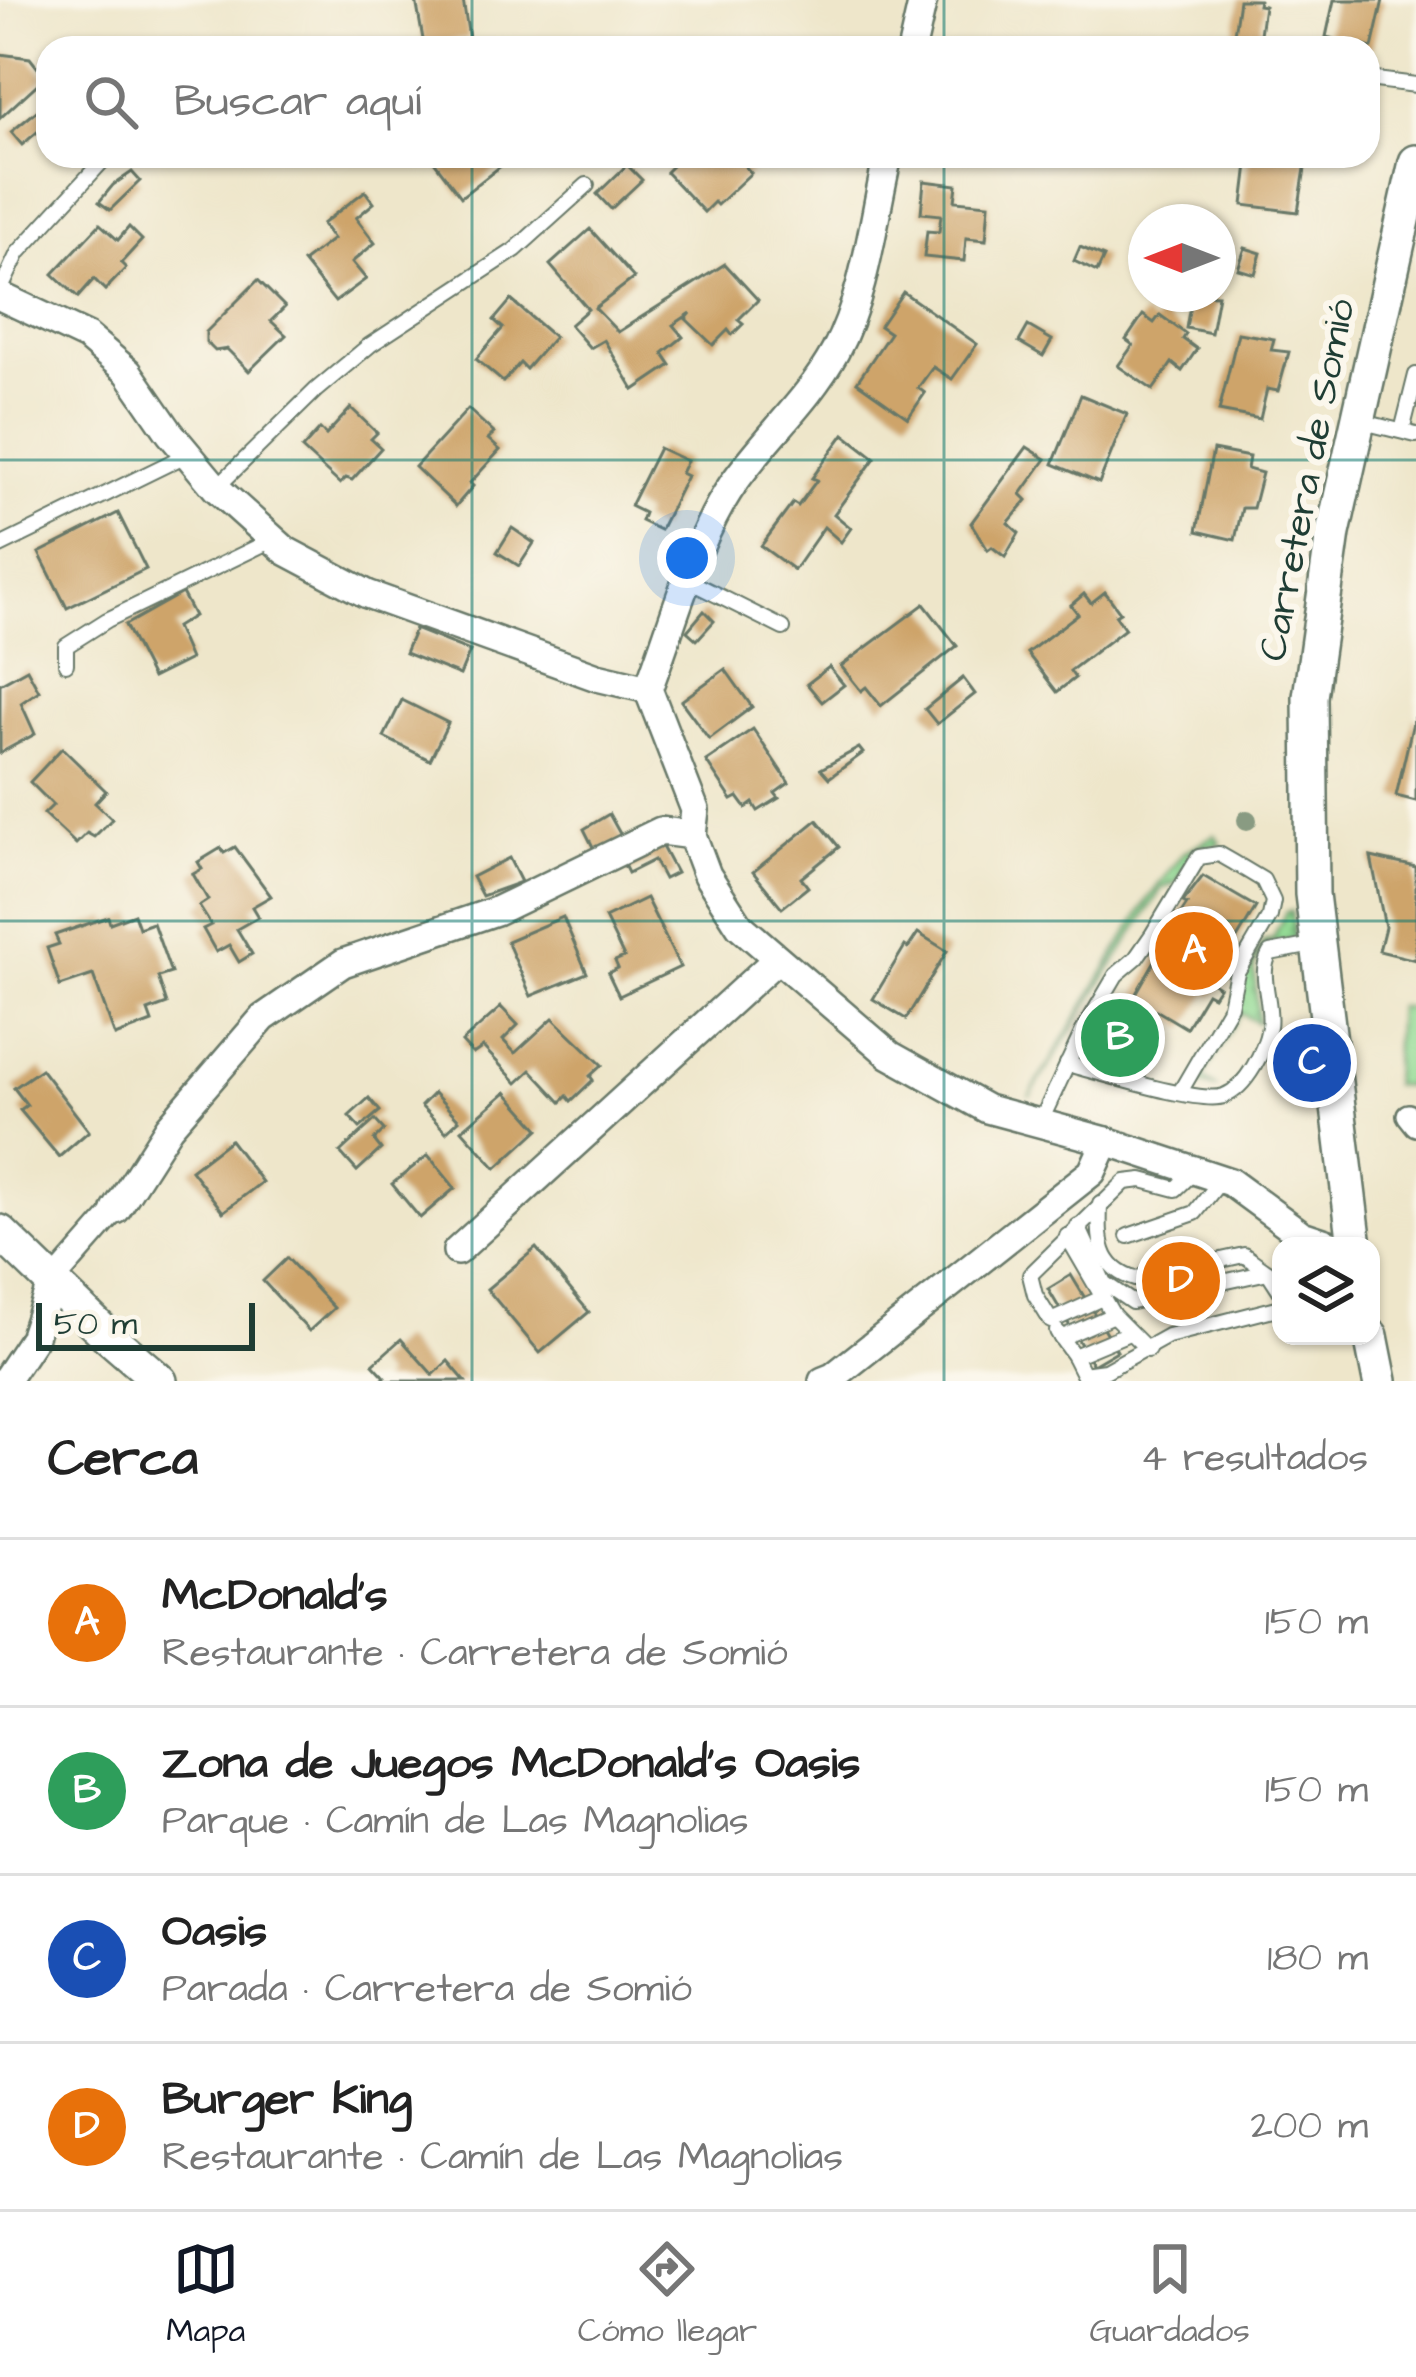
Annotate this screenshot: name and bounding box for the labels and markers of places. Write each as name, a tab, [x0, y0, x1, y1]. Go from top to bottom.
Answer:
pin: A	[1155, 906, 1233, 996]
pin: B	[1081, 993, 1159, 1083]
pin: C	[1273, 1018, 1351, 1108]
pin: D	[1142, 1236, 1220, 1326]

